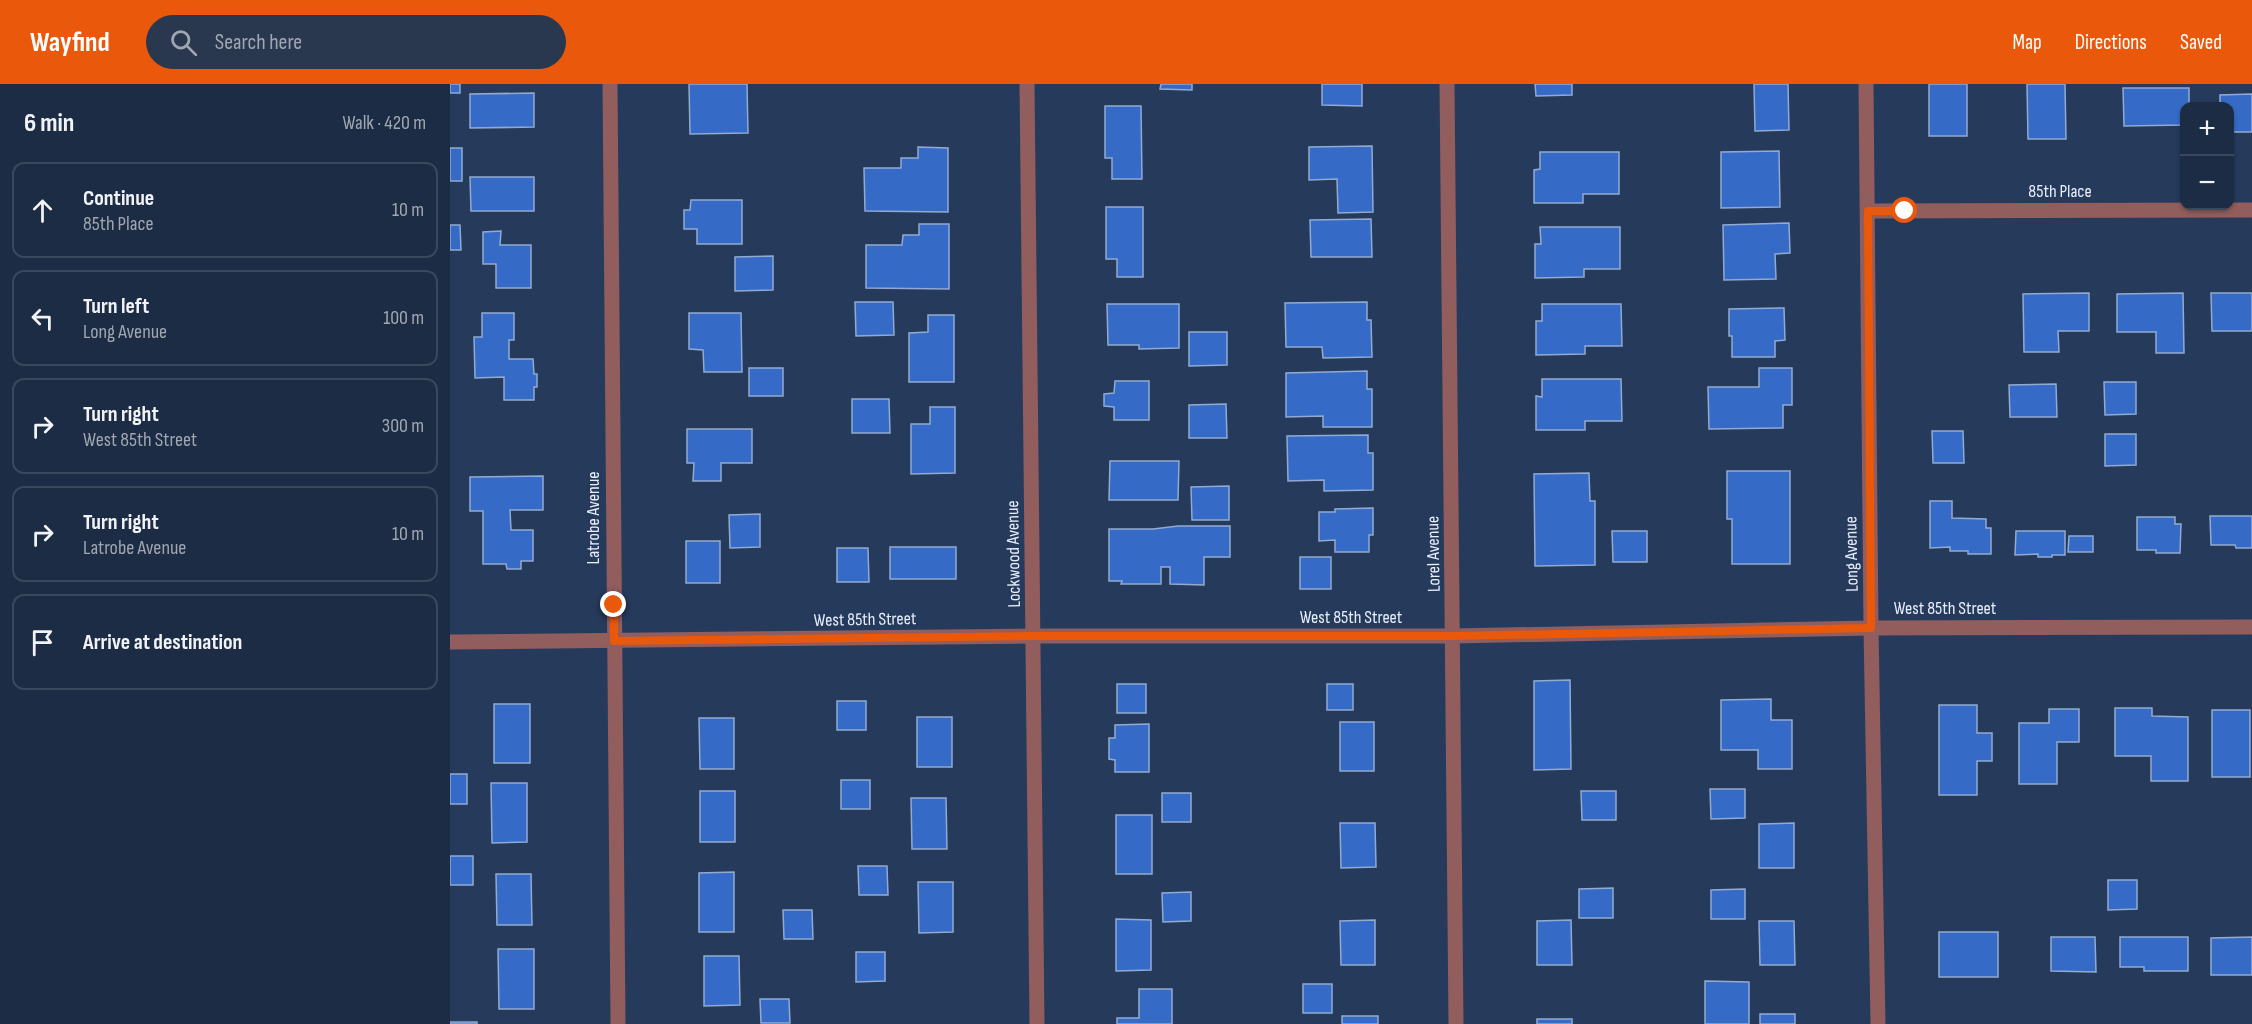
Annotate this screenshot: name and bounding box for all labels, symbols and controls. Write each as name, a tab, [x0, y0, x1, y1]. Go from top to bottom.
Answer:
search box	[146, 15, 566, 69]
text: Wayfind	[30, 26, 110, 59]
icon: search	[167, 26, 200, 59]
text: Search here	[215, 29, 302, 56]
text: Map	[2012, 30, 2042, 55]
text: Directions	[2075, 30, 2147, 55]
text: Saved	[2180, 30, 2222, 55]
map controls	[2180, 102, 2234, 210]
button: +	[2180, 102, 2234, 156]
text: 6 min	[24, 108, 74, 139]
text: Walk · 420 m	[342, 111, 426, 135]
button: −	[2180, 156, 2234, 210]
street label: 85th Place	[2028, 181, 2092, 202]
text: Continue	[83, 185, 154, 212]
icon: ahead	[26, 194, 59, 227]
route start	[1891, 197, 1917, 223]
text: 10 m	[392, 198, 424, 222]
text: 85th Place	[83, 212, 153, 236]
text: Turn left	[83, 293, 149, 320]
icon: left	[26, 302, 59, 335]
text: 100 m	[383, 306, 424, 330]
text: Long Avenue	[83, 320, 167, 344]
text: Turn right	[83, 401, 159, 428]
icon: right	[26, 410, 59, 443]
text: 300 m	[382, 414, 424, 438]
text: West 85th Street	[83, 428, 197, 452]
street label: Latrobe Avenue	[583, 471, 604, 565]
street label: Lockwood Avenue	[1002, 500, 1025, 608]
text: Turn right	[83, 509, 159, 536]
street label: Lorel Avenue	[1422, 516, 1445, 592]
street label: Long Avenue	[1840, 516, 1863, 592]
icon: right	[26, 518, 59, 551]
text: 10 m	[392, 522, 424, 546]
text: Latrobe Avenue	[83, 536, 186, 560]
route end	[600, 591, 626, 617]
street label: West 85th Street	[1894, 598, 1997, 619]
street label: West 85th Street	[1300, 607, 1403, 628]
street label: West 85th Street	[814, 608, 917, 631]
icon: arrive	[26, 626, 59, 659]
text: Arrive at destination	[83, 629, 242, 656]

